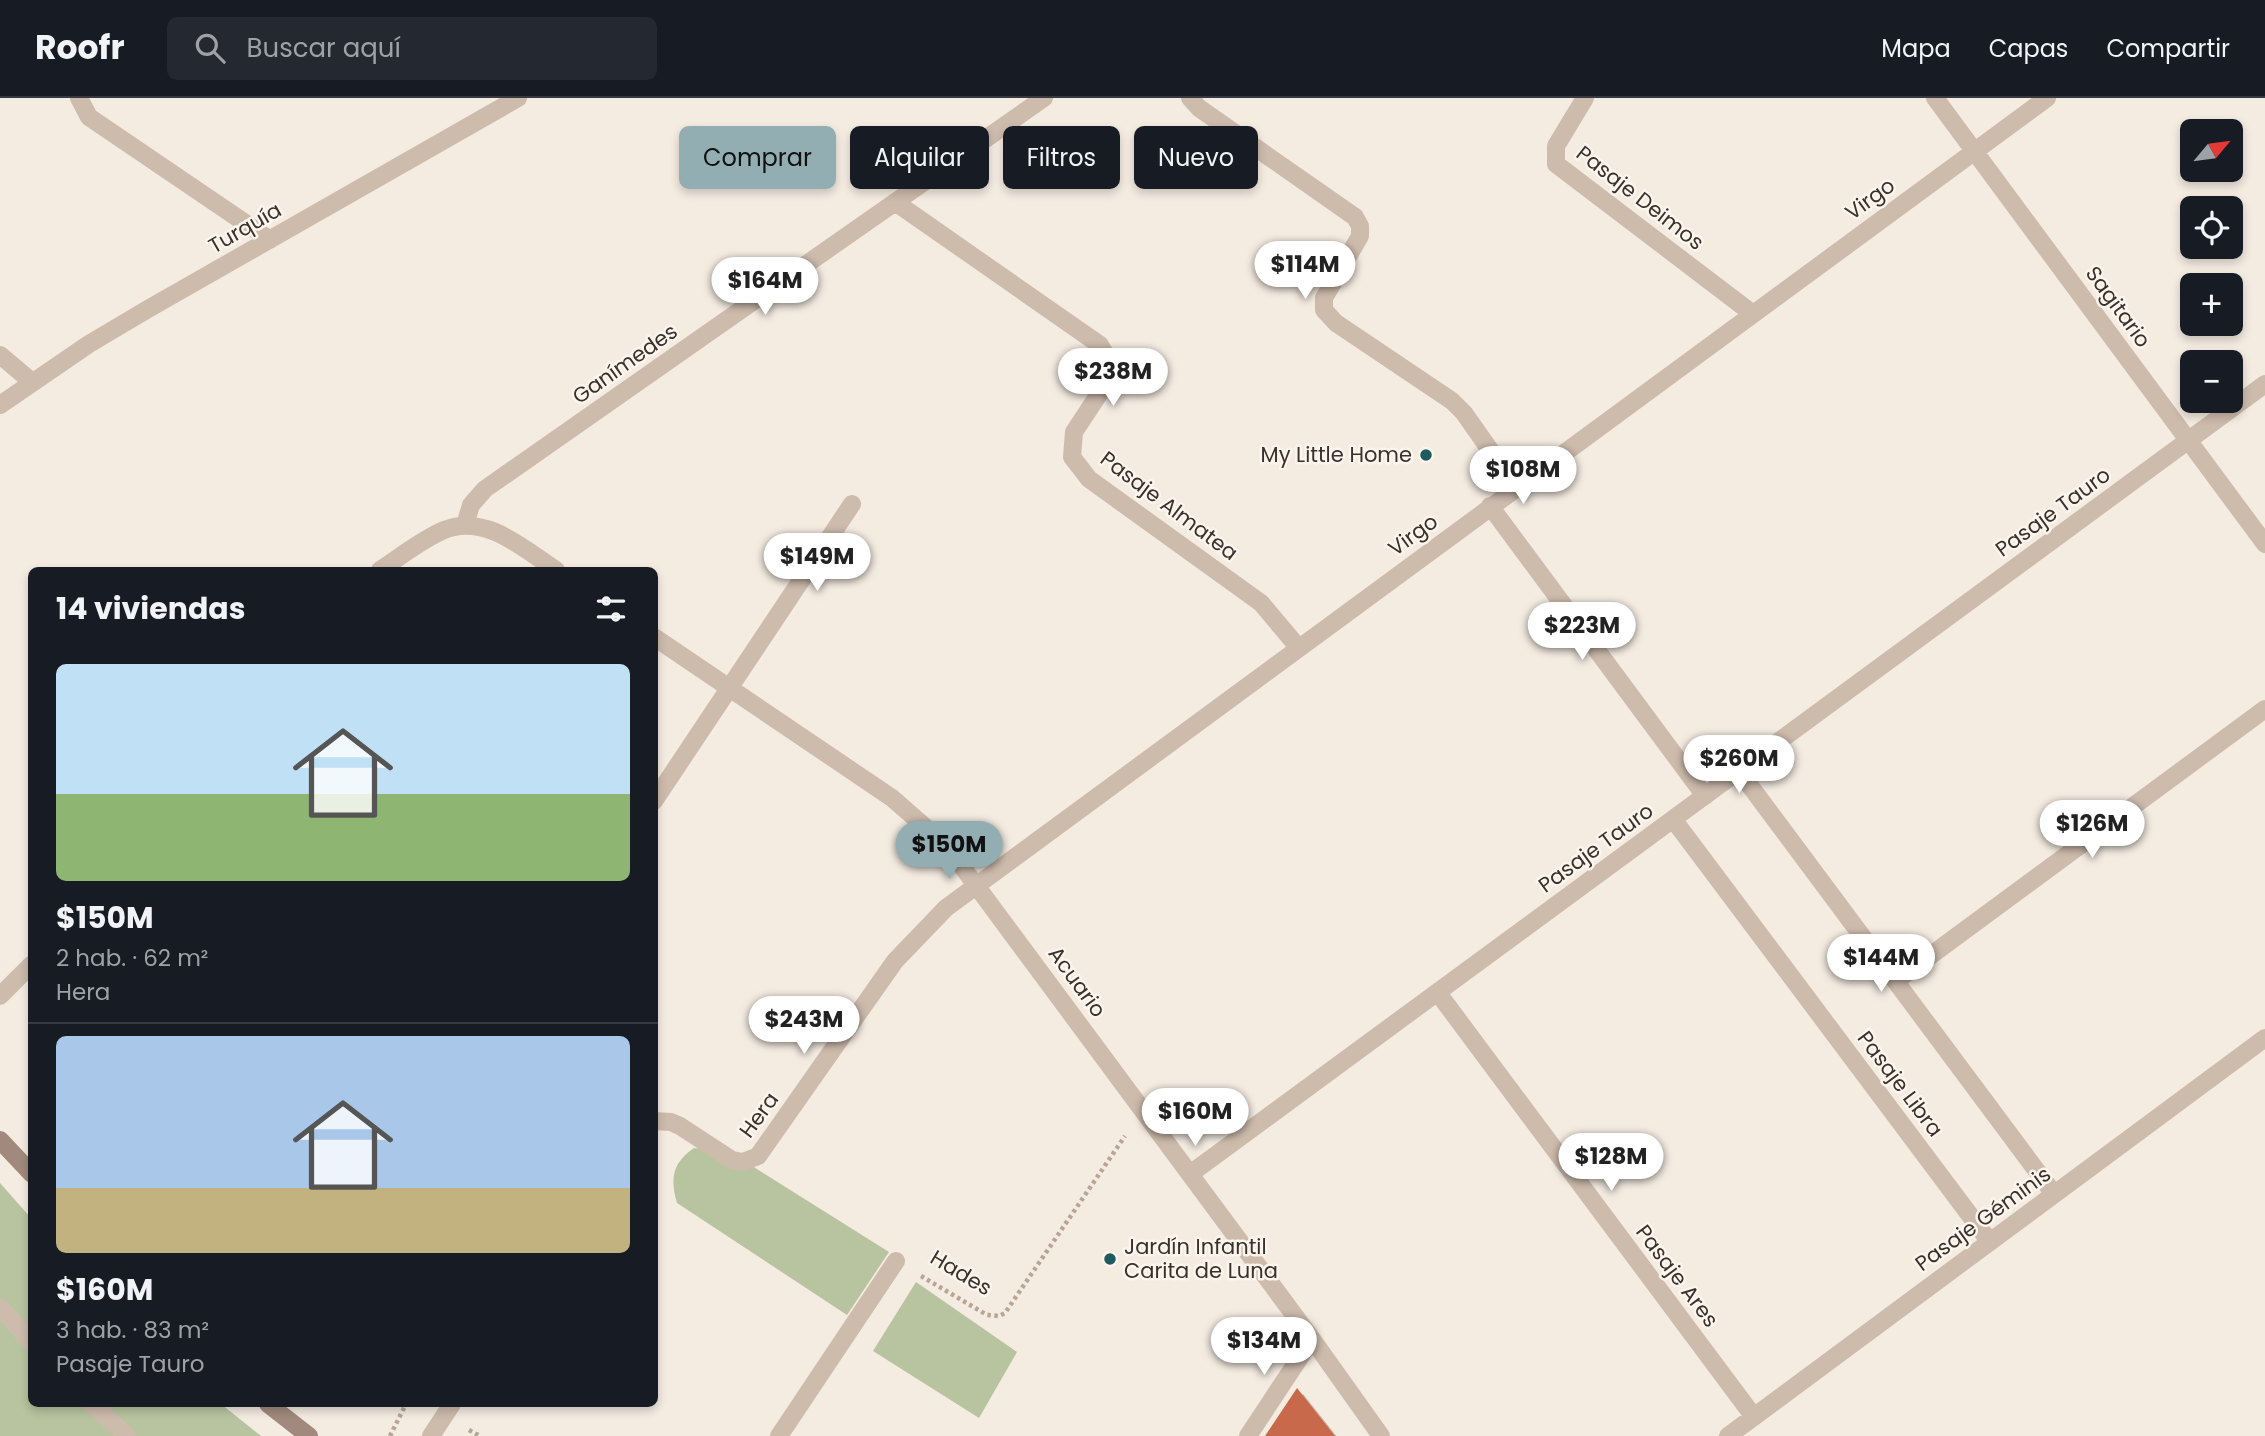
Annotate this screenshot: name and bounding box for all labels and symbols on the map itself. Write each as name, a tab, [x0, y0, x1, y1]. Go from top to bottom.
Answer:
north arrow	[2180, 119, 2244, 182]
street label: Pasaje Deimos	[1571, 139, 1710, 257]
street label: Virgo	[1839, 171, 1900, 226]
street label: Turquía	[203, 195, 286, 260]
pin: $114M	[1256, 242, 1354, 301]
pin: $164M	[716, 258, 814, 317]
street label: Sagitario	[2079, 260, 2158, 353]
street label: Ganímedes	[566, 317, 683, 410]
pin: $238M	[1064, 348, 1162, 408]
place label: My Little Home	[1261, 440, 1412, 469]
street label: Pasaje Almatea	[1095, 444, 1244, 567]
pin: $108M	[1474, 446, 1572, 506]
marker: My Little Home	[1418, 447, 1434, 463]
street label: Pasaje Tauro	[1989, 460, 2116, 563]
street label: Virgo	[1382, 507, 1443, 562]
pin: $149M	[768, 533, 866, 593]
pin: $223M	[1533, 602, 1631, 662]
pin: $260M	[1690, 736, 1788, 795]
street label: Pasaje Tauro	[1532, 796, 1659, 899]
pin: $126M	[2043, 800, 2141, 860]
pin: $150M	[900, 822, 998, 881]
pin: $144M	[1832, 934, 1930, 994]
street label: Acuario	[1042, 940, 1113, 1023]
pin: $243M	[755, 996, 853, 1056]
street label: Pasaje Libra	[1851, 1025, 1950, 1143]
street label: Hera	[732, 1086, 785, 1143]
pin: $160M	[1146, 1088, 1244, 1148]
pin: $128M	[1562, 1134, 1660, 1193]
street label: Pasaje Géminis	[1909, 1160, 2056, 1278]
street label: Pasaje Ares	[1629, 1219, 1725, 1333]
place label: Jardín Infantil Carita de Luna	[1124, 1232, 1278, 1285]
street label: Hades	[925, 1243, 997, 1302]
marker: Jardín Infantil Carita de Luna	[1102, 1251, 1118, 1267]
pin: $134M	[1215, 1318, 1313, 1377]

